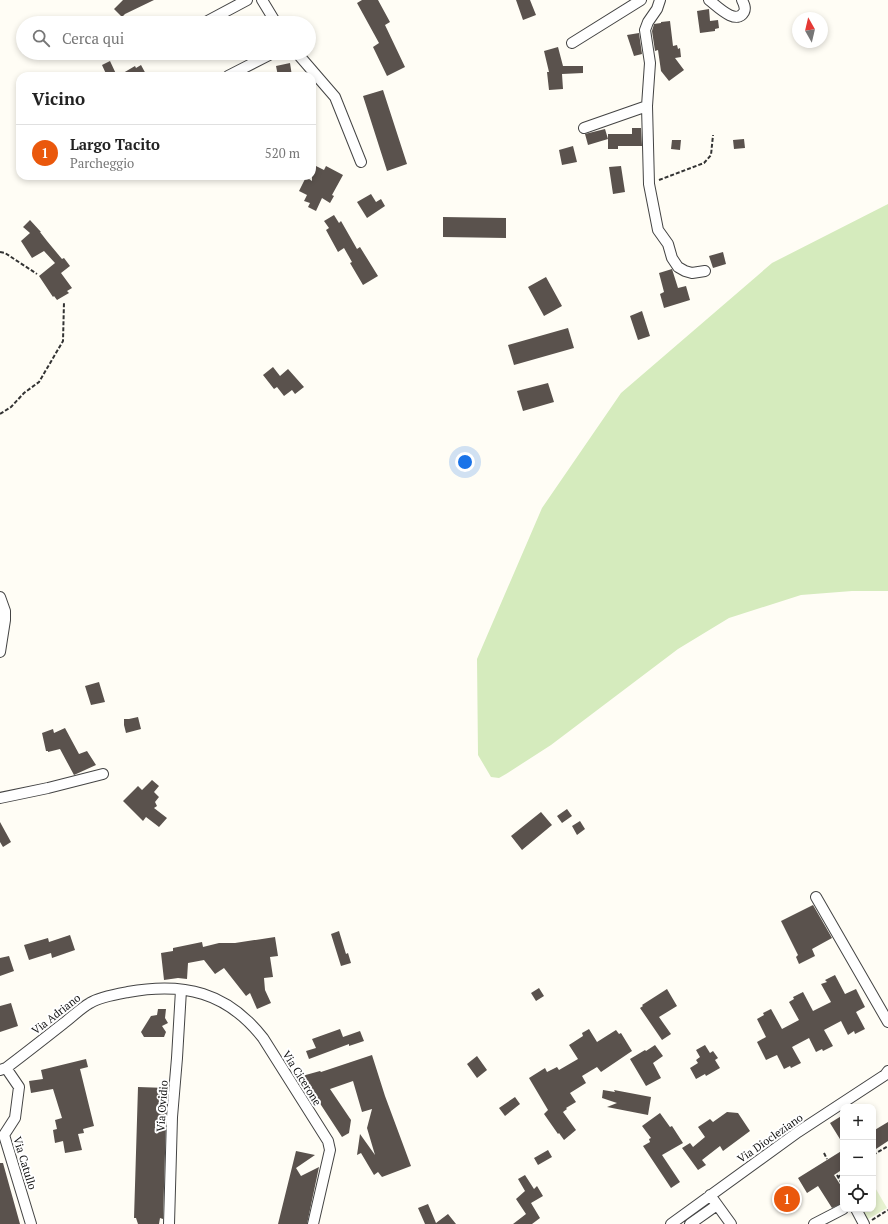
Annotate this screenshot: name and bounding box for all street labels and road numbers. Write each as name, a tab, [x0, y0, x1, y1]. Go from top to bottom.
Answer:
street label: Via Adriano	[29, 991, 83, 1037]
street label: Via Cicerone	[280, 1048, 325, 1109]
street label: Via Ovidio	[153, 1080, 171, 1132]
street label: Via Diocleziano	[734, 1110, 806, 1166]
street label: Via Catullo	[10, 1135, 40, 1191]

